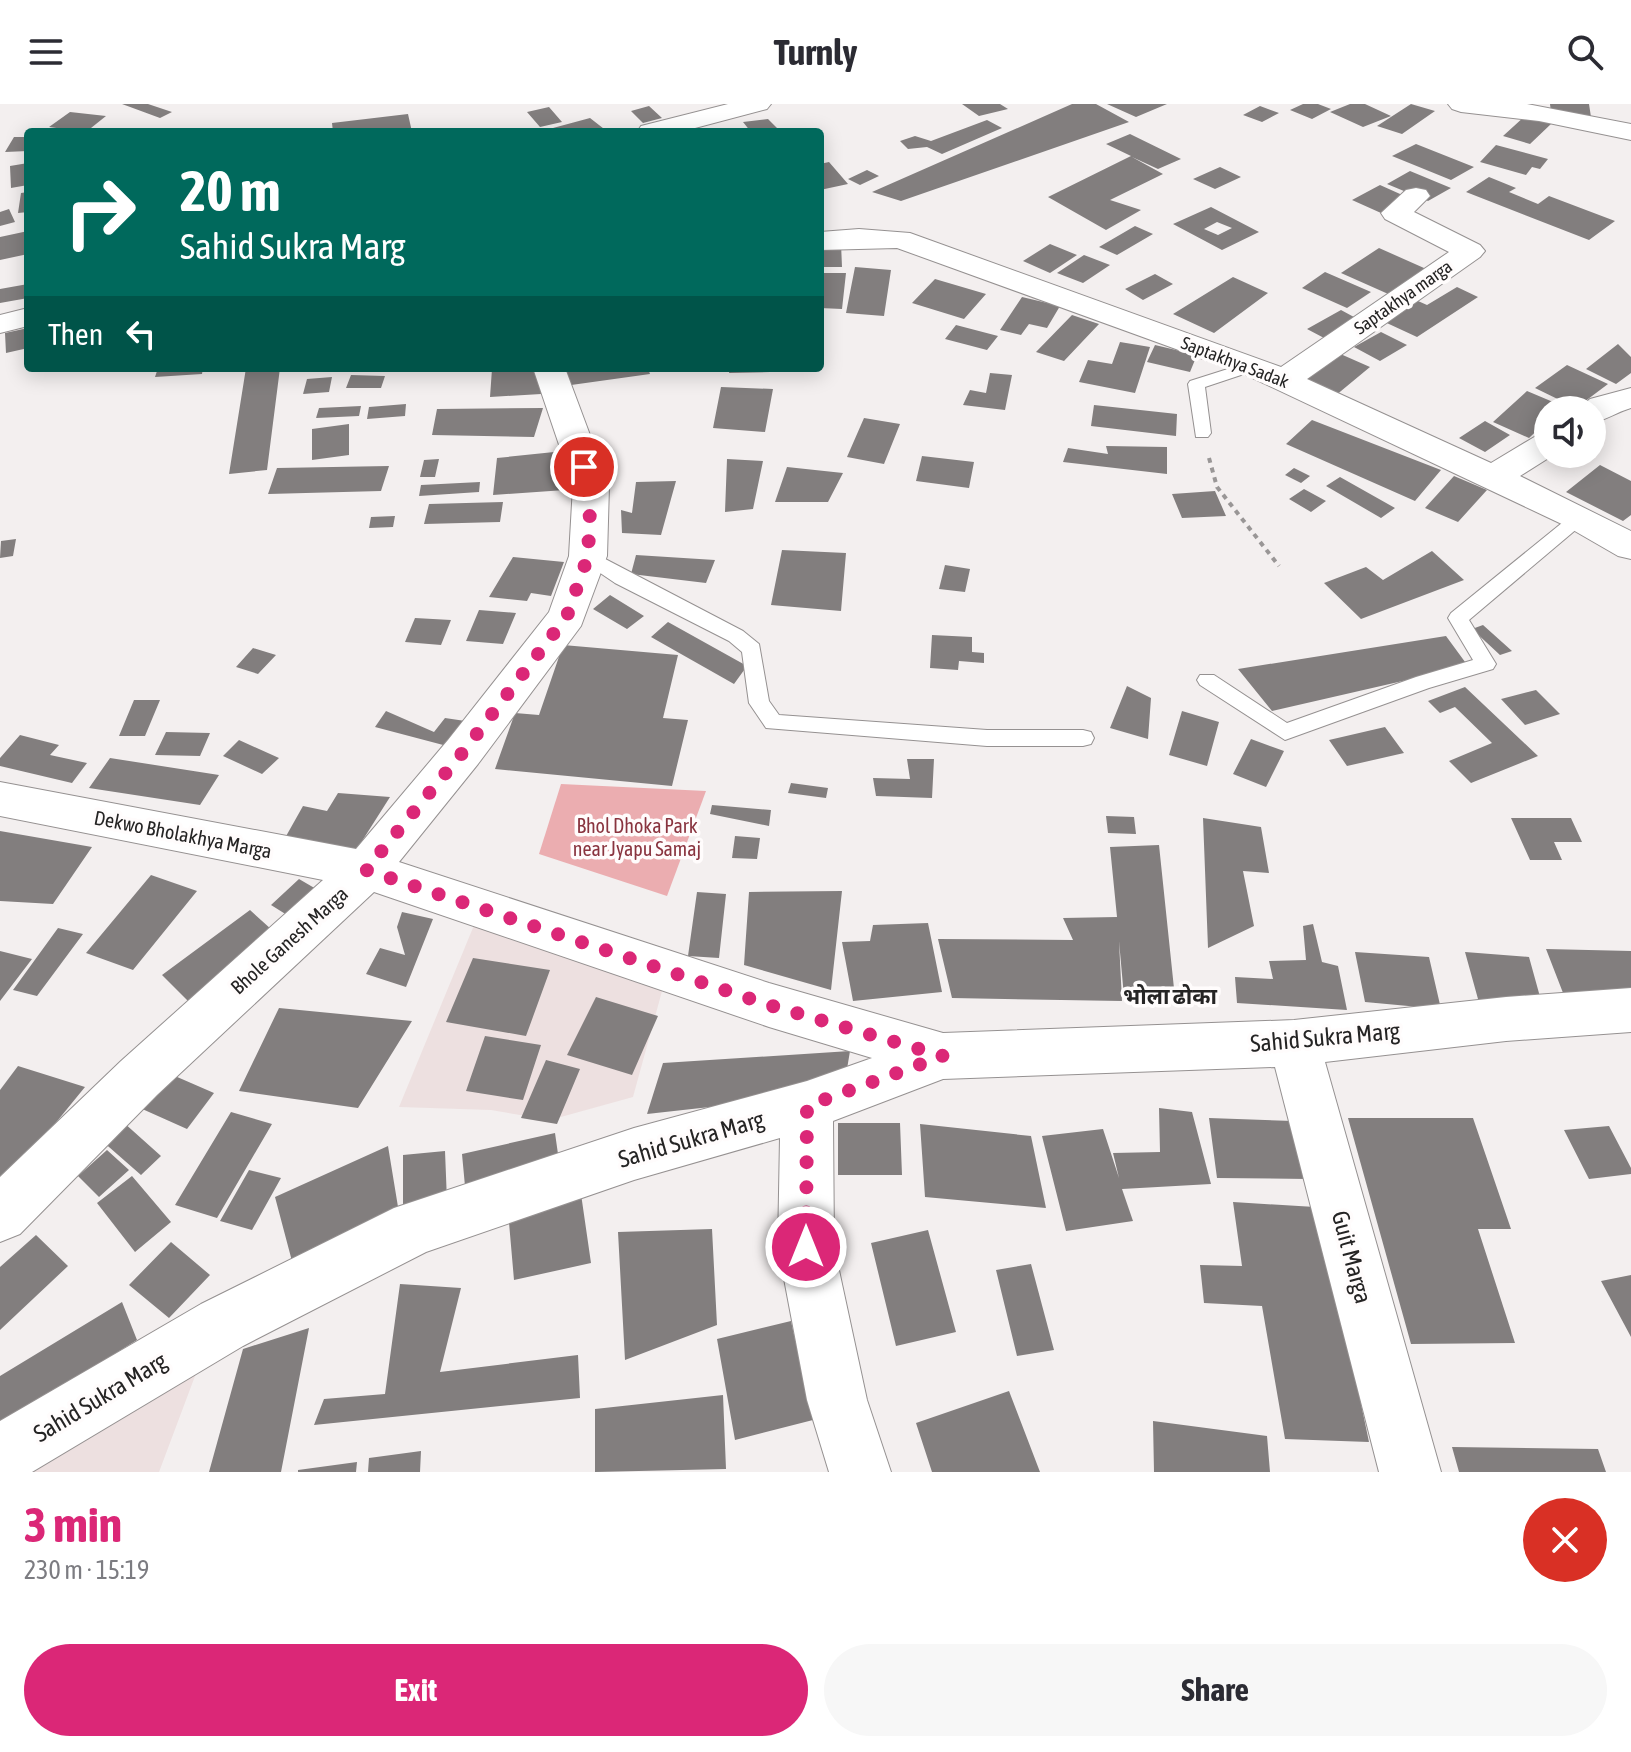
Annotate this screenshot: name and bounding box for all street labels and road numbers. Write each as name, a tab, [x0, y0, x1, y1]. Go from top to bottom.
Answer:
street label: Saptakhya marga	[1350, 256, 1456, 338]
street label: Saptakhya Sadak	[1178, 332, 1292, 392]
street label: Dekwo Bholakhya Marga	[92, 806, 274, 862]
street label: Bhole Ganesh Marga	[226, 882, 352, 998]
street label: Sahid Sukra Marg	[1249, 1017, 1402, 1057]
street label: Sahid Sukra Marg	[615, 1105, 768, 1173]
street label: Guit Marga	[1327, 1208, 1377, 1306]
street label: Sahid Sukra Marg	[29, 1346, 172, 1447]

